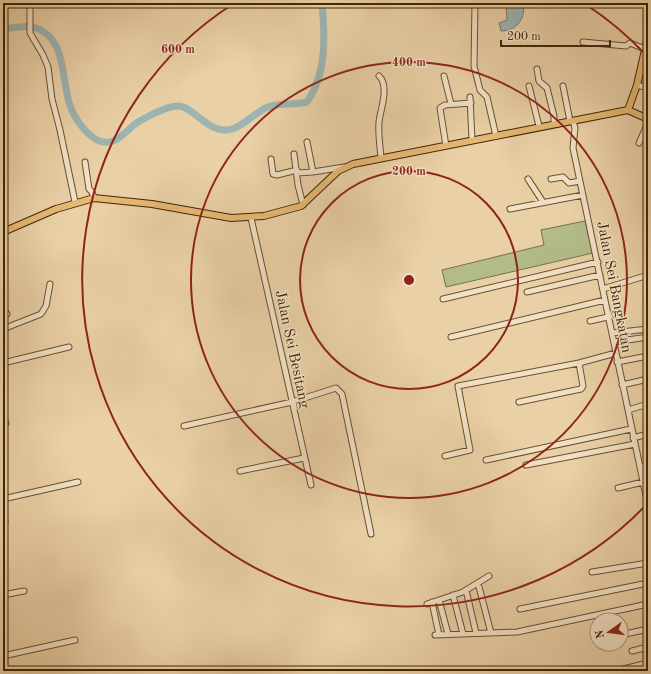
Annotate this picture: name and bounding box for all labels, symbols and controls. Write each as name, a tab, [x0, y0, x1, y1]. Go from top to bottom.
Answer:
scale bar	[501, 22, 610, 48]
text: 200 m	[507, 31, 541, 43]
text: 600 m	[161, 44, 195, 56]
text: 400 m	[392, 57, 426, 69]
text: 200 m	[392, 166, 426, 178]
street label: Jalan Sei Bangkatan	[593, 220, 634, 354]
centre of rings	[402, 273, 416, 287]
street label: Jalan Sei Besitang	[272, 289, 311, 410]
north arrow	[589, 612, 629, 652]
text: N	[594, 628, 607, 639]

